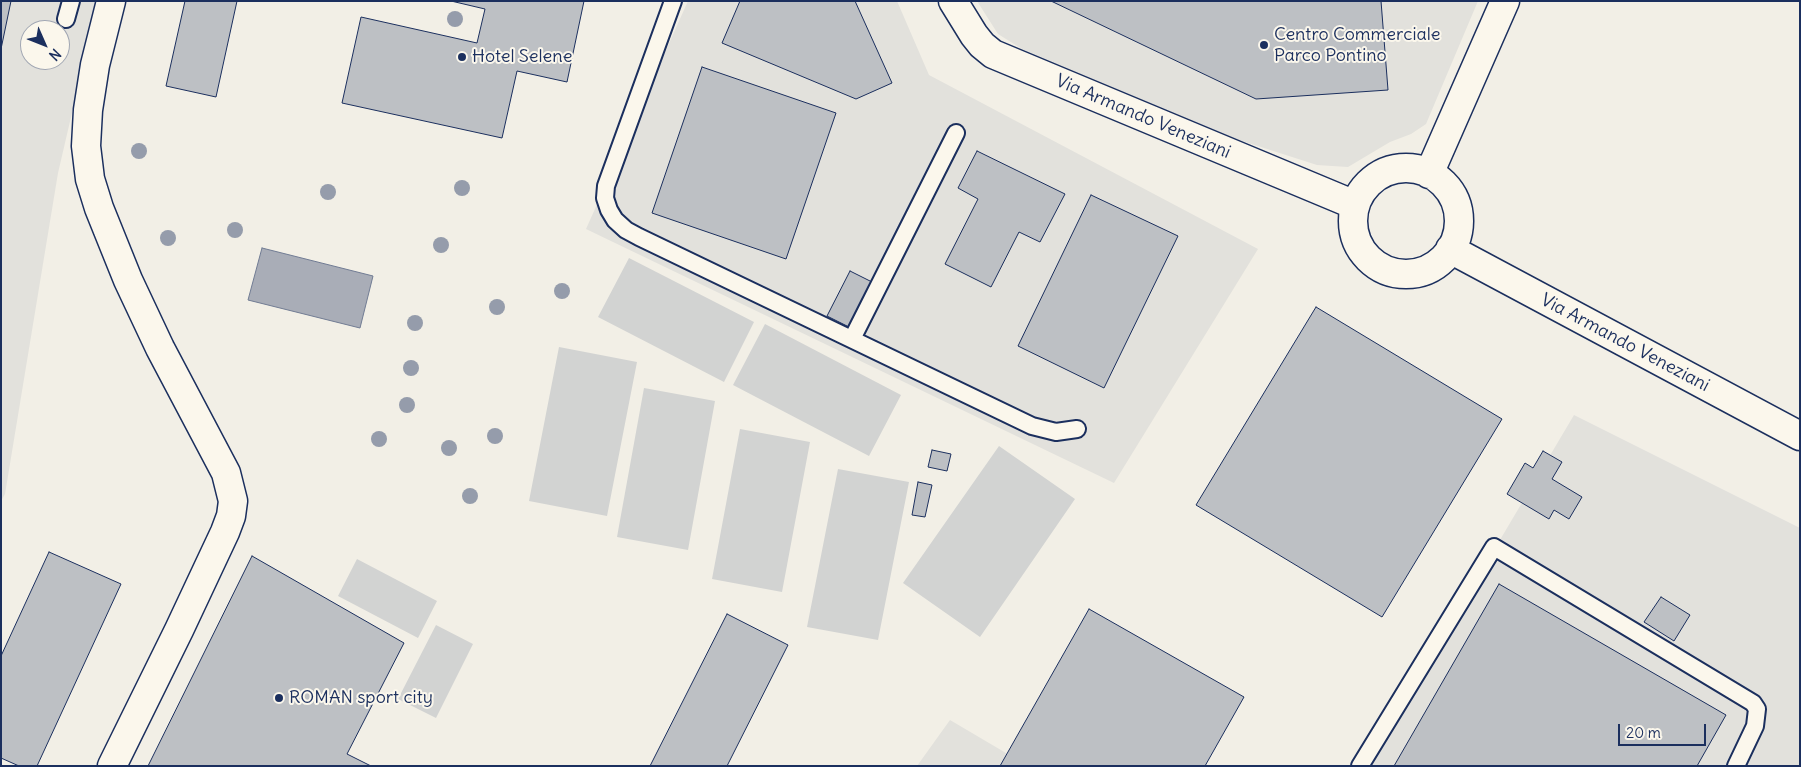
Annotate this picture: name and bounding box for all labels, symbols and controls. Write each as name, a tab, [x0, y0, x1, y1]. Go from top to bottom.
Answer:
north arrow	[20, 20, 70, 70]
place label: Centro Commerciale Parco Pontino	[1274, 24, 1440, 66]
marker: Centro Commerciale Parco Pontino	[1258, 39, 1270, 51]
text: N	[45, 45, 65, 64]
place label: Hotel Selene	[472, 46, 572, 68]
marker: Hotel Selene	[456, 51, 468, 63]
street label: Via Armando Veneziani	[1052, 70, 1234, 164]
street label: Via Armando Veneziani	[1537, 289, 1713, 397]
place label: ROMAN sport city	[289, 687, 433, 709]
marker: ROMAN sport city	[273, 692, 285, 704]
scale bar	[1621, 714, 1708, 746]
text: 20 m	[1626, 723, 1661, 742]

